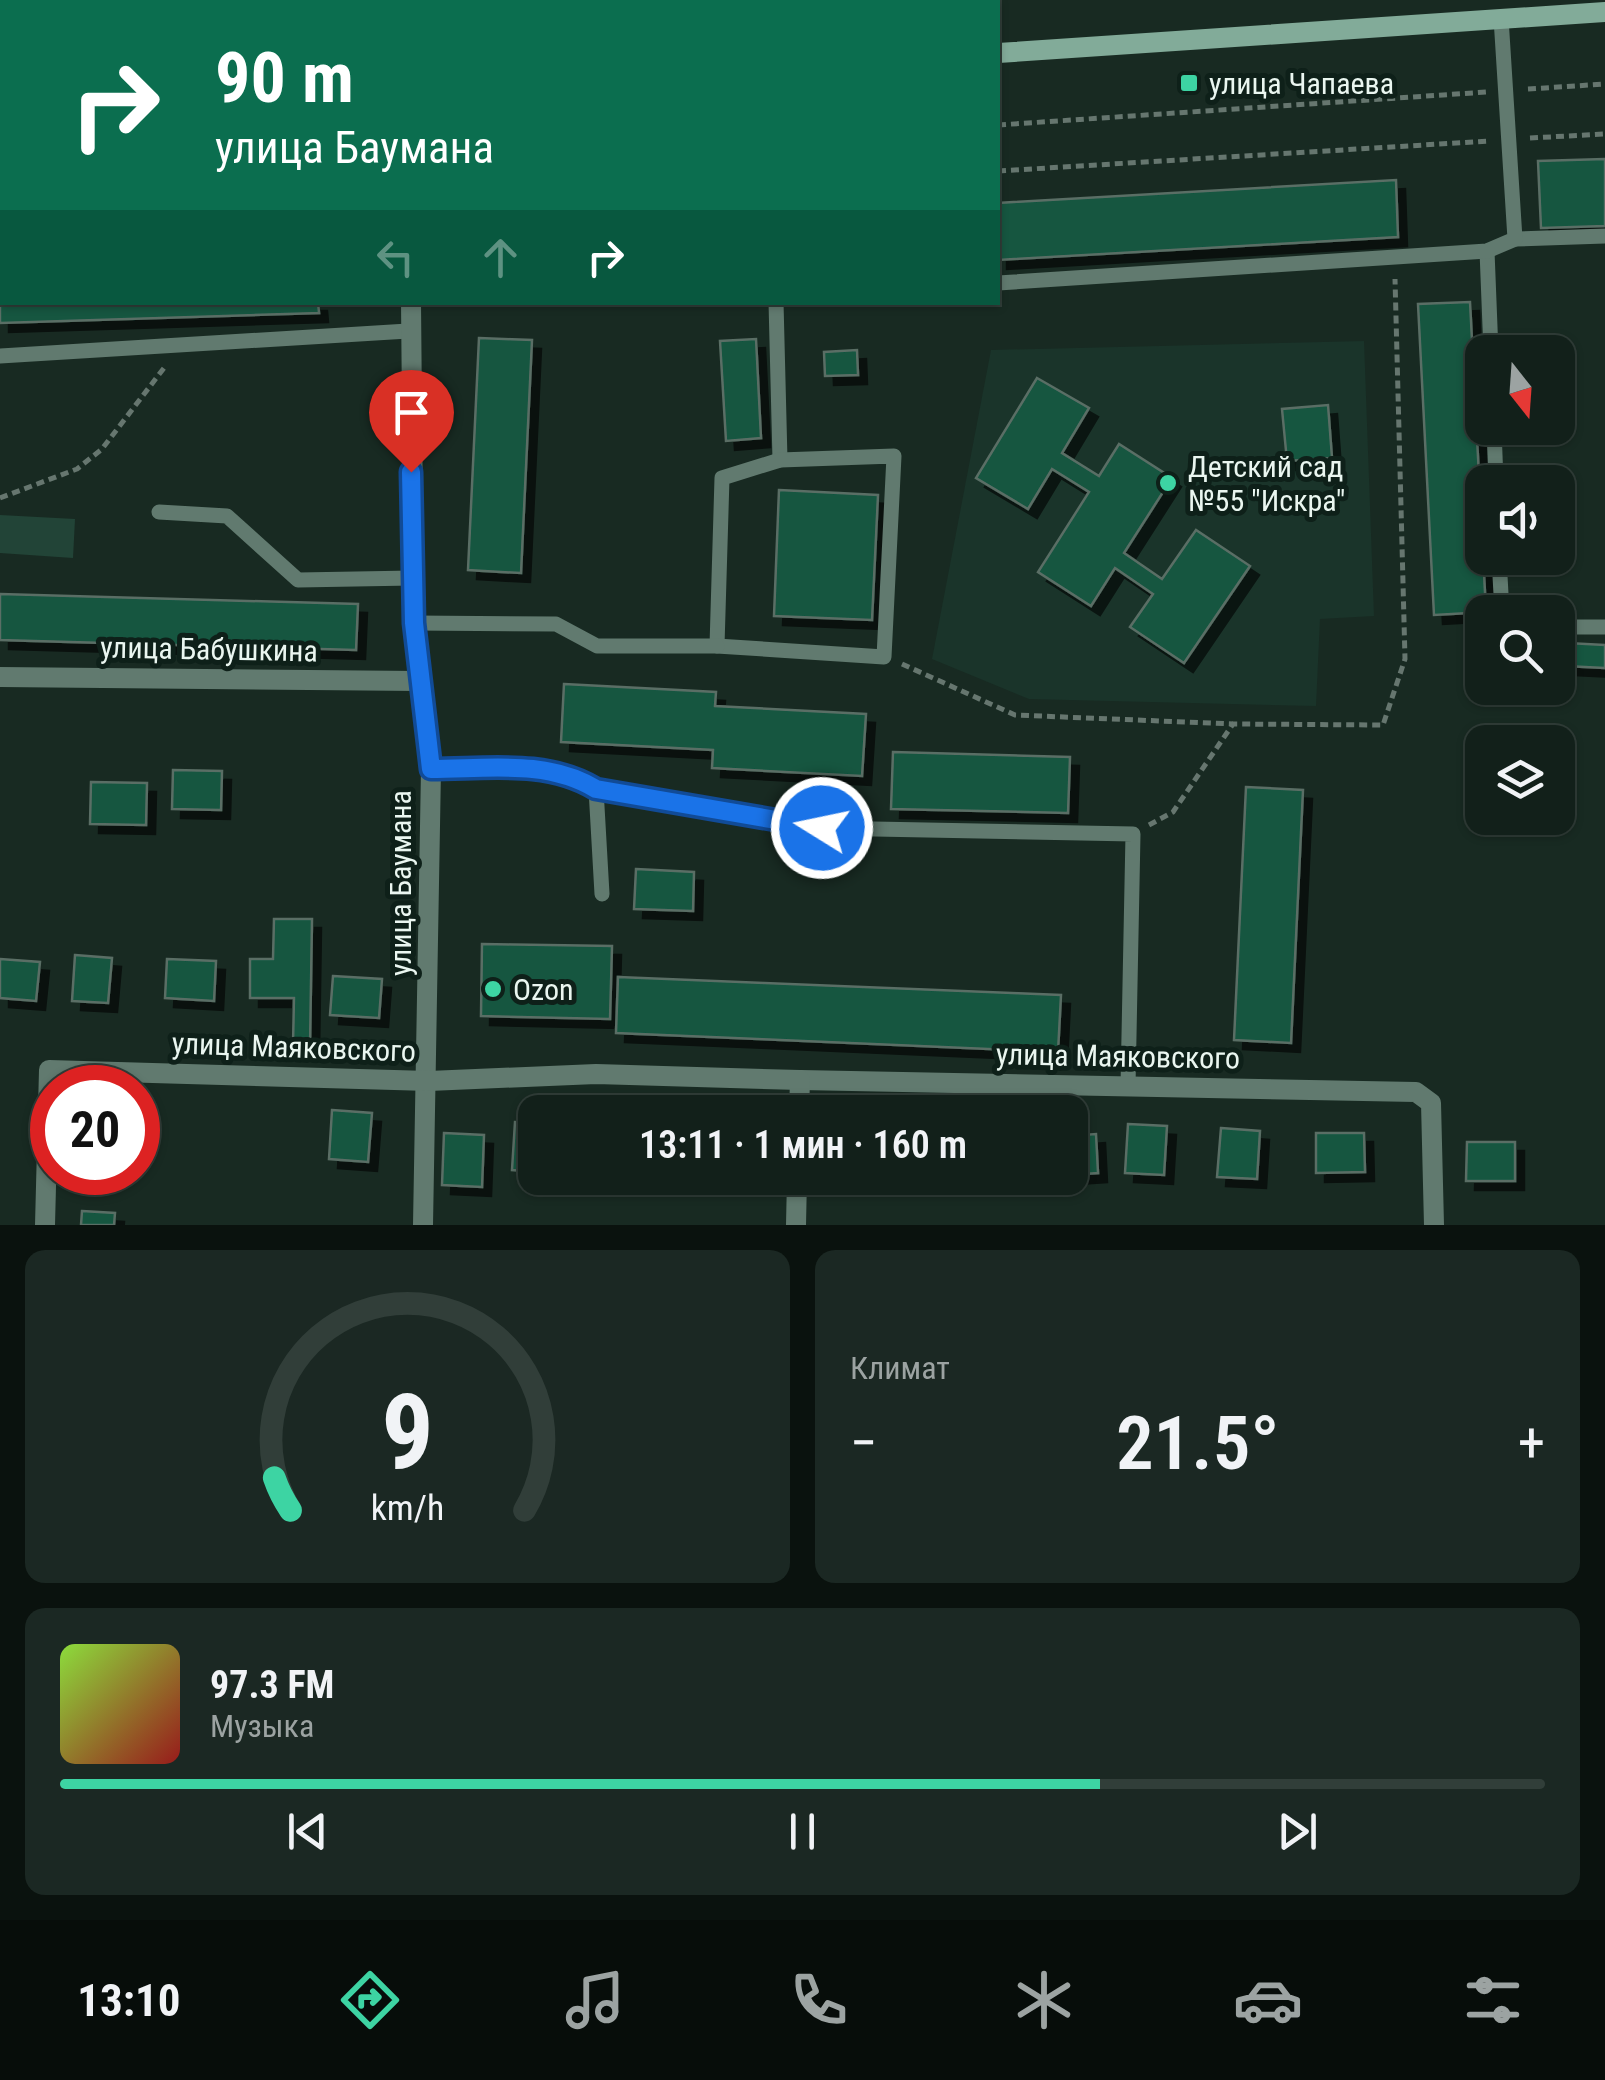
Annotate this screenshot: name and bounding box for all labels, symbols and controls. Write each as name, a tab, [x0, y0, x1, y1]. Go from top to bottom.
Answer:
text: 90 m	[215, 37, 354, 119]
icon: right	[50, 40, 180, 170]
place label: улица Чапаева	[1209, 66, 1394, 101]
marker: улица Чапаева	[1178, 72, 1200, 94]
text: улица Баумана	[215, 121, 494, 174]
icon: left	[368, 230, 423, 285]
icon: ahead	[473, 230, 528, 285]
icon: right	[578, 230, 633, 285]
north arrow	[1465, 335, 1575, 445]
map controls	[1465, 335, 1575, 835]
pin	[369, 370, 454, 473]
icon: arrive	[384, 385, 439, 440]
place label: Детский сад №55 "Искра"	[1188, 449, 1345, 518]
button: sound	[1465, 465, 1575, 575]
marker: Детский сад №55 "Искра"	[1157, 472, 1179, 494]
button: search	[1465, 595, 1575, 705]
street label: улица Бабушкина	[100, 630, 318, 668]
button: layers	[1465, 725, 1575, 835]
position arrow	[770, 776, 874, 880]
street label: улица Баумана	[383, 790, 418, 976]
place label: Ozon	[513, 972, 574, 1007]
marker: Ozon	[482, 978, 504, 1000]
street label: улица Маяковского	[171, 1025, 417, 1069]
street label: улица Маяковского	[996, 1036, 1240, 1076]
speed limit sign: 20	[30, 1065, 160, 1195]
text: 13:11 · 1 мин · 160 m	[639, 1123, 967, 1167]
text: Климат	[850, 1349, 950, 1387]
text: 9	[381, 1372, 434, 1493]
text: 21.5°	[1116, 1399, 1279, 1487]
text: −	[850, 1411, 878, 1475]
text: +	[1518, 1411, 1545, 1475]
text: km/h	[371, 1487, 444, 1529]
text: 97.3 FM	[210, 1663, 334, 1707]
text: Музыка	[210, 1707, 314, 1745]
icon: previous	[280, 1804, 335, 1859]
icon: pause	[775, 1804, 830, 1859]
icon: next	[1270, 1804, 1325, 1859]
icon: directions	[335, 1965, 405, 2035]
icon: music	[560, 1965, 630, 2035]
icon: phone	[784, 1965, 854, 2035]
icon: climate	[1009, 1965, 1079, 2035]
icon: car	[1233, 1965, 1303, 2035]
icon: filters	[1458, 1965, 1528, 2035]
text: 13:10	[77, 1974, 181, 2027]

